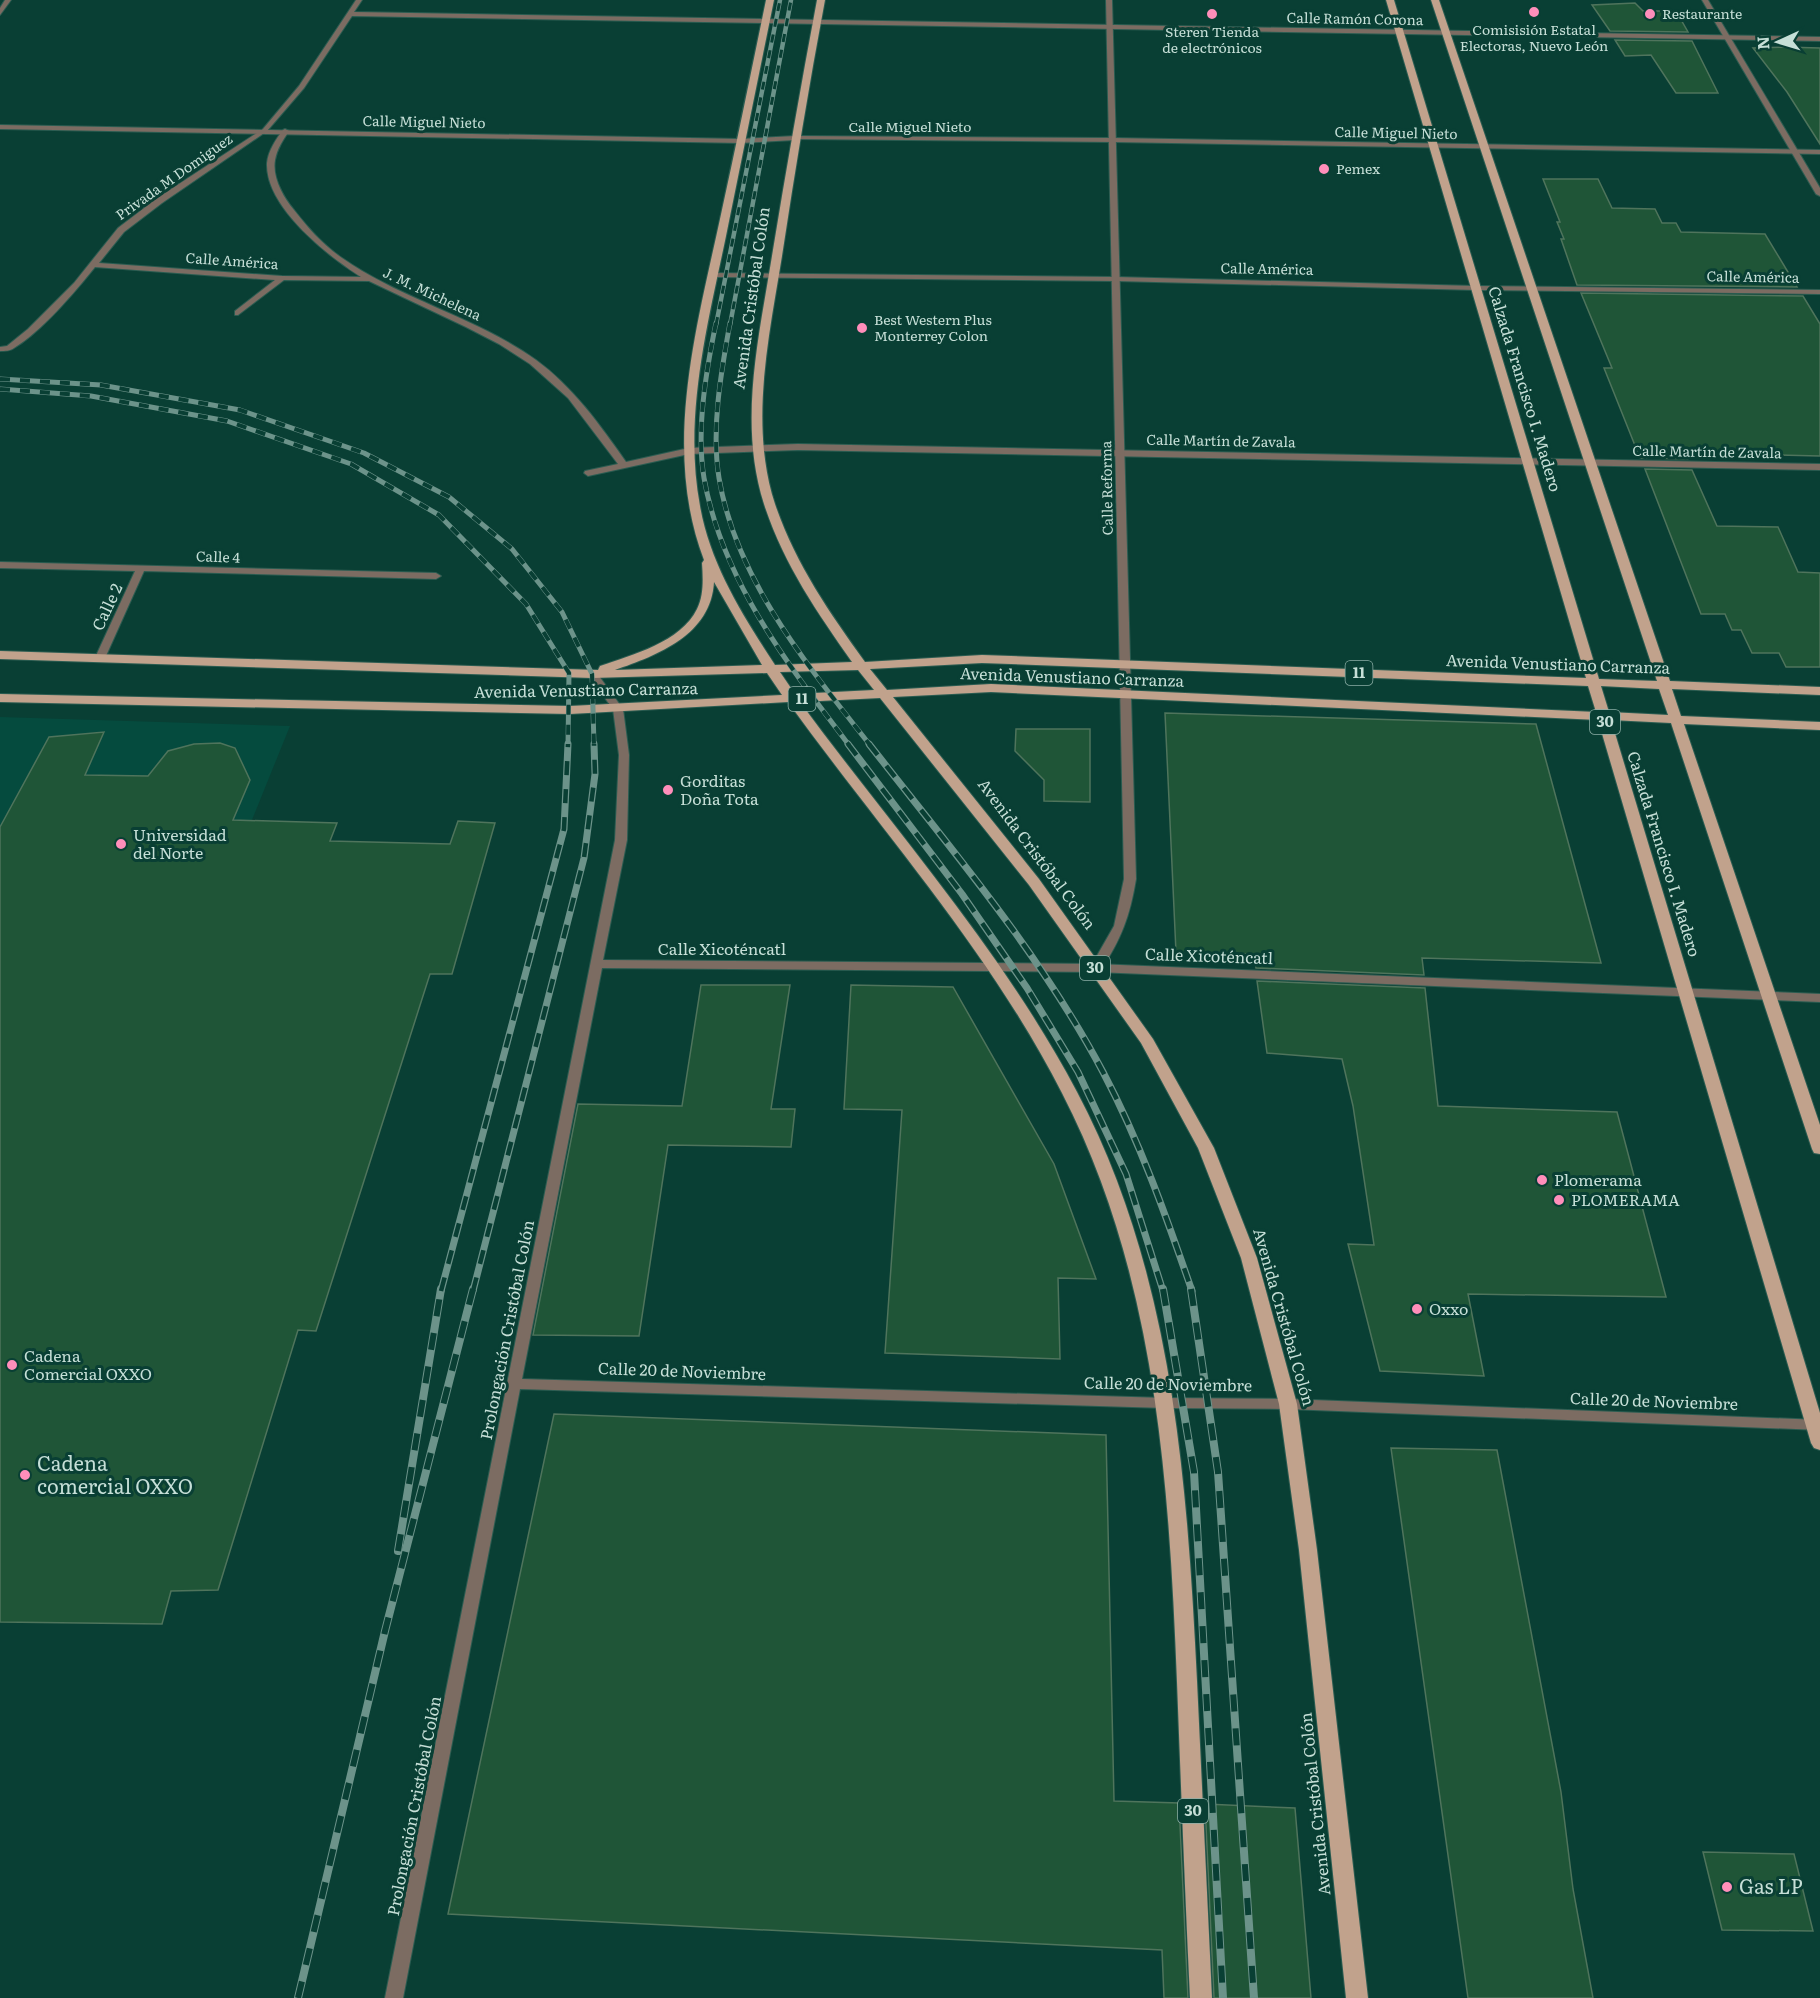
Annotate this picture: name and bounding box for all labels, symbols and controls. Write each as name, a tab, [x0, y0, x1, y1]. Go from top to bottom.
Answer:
place label: Restaurante	[1662, 3, 1742, 23]
marker: Comisisión Estatal Electoras, Nuevo León	[1527, 5, 1541, 19]
marker: Steren Tienda de electrónicos	[1205, 7, 1219, 21]
street label: Calle Ramón Corona	[1287, 7, 1424, 29]
marker: Restaurante	[1643, 7, 1657, 21]
north arrow	[1748, 12, 1808, 72]
place label: Comisisión Estatal Electoras, Nuevo León	[1460, 19, 1608, 55]
place label: Steren Tienda de electrónicos	[1162, 21, 1262, 57]
text: N	[1750, 36, 1774, 51]
street label: Calle Miguel Nieto	[362, 110, 486, 132]
street label: Calle Miguel Nieto	[848, 116, 972, 136]
street label: Calle Miguel Nieto	[1334, 121, 1458, 143]
street label: Privada M Domiguez	[111, 128, 236, 224]
place label: Pemex	[1336, 158, 1380, 178]
marker: Pemex	[1317, 162, 1331, 176]
street label: Avenida Cristóbal Colón	[725, 205, 775, 391]
street label: Calle América	[185, 247, 280, 273]
street label: Calle América	[1220, 257, 1314, 279]
street label: J. M. Michelena	[380, 262, 485, 325]
street label: Calle América	[1706, 265, 1800, 287]
street label: Calzada Francisco I. Madero	[1483, 283, 1569, 494]
place label: Best Western Plus Monterrey Colon	[874, 309, 992, 345]
marker: Best Western Plus Monterrey Colon	[855, 321, 869, 335]
street label: Calle Martín de Zavala	[1146, 429, 1296, 451]
street label: Calle Reforma	[1095, 440, 1117, 535]
street label: Calle Martín de Zavala	[1632, 440, 1782, 462]
street label: Calle 4	[196, 545, 241, 567]
street label: Calle 2	[85, 579, 127, 634]
street label: Avenida Venustiano Carranza	[1446, 647, 1671, 679]
street label: Avenida Venustiano Carranza	[960, 660, 1185, 692]
road number: 11	[1346, 661, 1372, 685]
street label: Avenida Venustiano Carranza	[474, 675, 699, 703]
road number: 11	[788, 687, 816, 711]
road number: 30	[1590, 710, 1620, 734]
street label: Calzada Francisco I. Madero	[1622, 748, 1708, 959]
place label: Gorditas Doña Tota	[680, 768, 759, 810]
street label: Avenida Cristóbal Colón	[973, 773, 1103, 934]
marker: Gorditas Doña Tota	[661, 783, 675, 797]
place label: Universidad del Norte	[133, 822, 227, 864]
marker: Universidad del Norte	[114, 837, 128, 851]
street label: Calle Xicoténcatl	[658, 936, 786, 960]
street label: Calle Xicoténcatl	[1144, 941, 1274, 969]
road number: 30	[1080, 956, 1110, 980]
place label: Plomerama	[1554, 1167, 1642, 1191]
marker: Plomerama	[1535, 1173, 1549, 1187]
place label: PLOMERAMA	[1571, 1187, 1680, 1211]
marker: PLOMERAMA	[1552, 1193, 1566, 1207]
street label: Prolongación Cristóbal Colón	[473, 1217, 539, 1442]
street label: Avenida Cristóbal Colón	[1248, 1225, 1322, 1409]
place label: Oxxo	[1429, 1296, 1468, 1320]
marker: Oxxo	[1410, 1302, 1424, 1316]
place label: Cadena Comercial OXXO	[24, 1343, 152, 1385]
street label: Calle 20 de Noviembre	[597, 1355, 767, 1385]
marker: Cadena Comercial OXXO	[5, 1358, 19, 1372]
street label: Calle 20 de Noviembre	[1084, 1370, 1252, 1396]
street label: Calle 20 de Noviembre	[1569, 1385, 1739, 1415]
place label: Cadena comercial OXXO	[37, 1447, 193, 1500]
marker: Cadena comercial OXXO	[18, 1468, 32, 1482]
street label: Prolongación Cristóbal Colón	[380, 1693, 446, 1918]
street label: Avenida Cristóbal Colón	[1292, 1711, 1336, 1897]
road number: 30	[1178, 1799, 1208, 1823]
place label: Gas LP	[1739, 1870, 1802, 1900]
marker: Gas LP	[1720, 1880, 1734, 1894]

